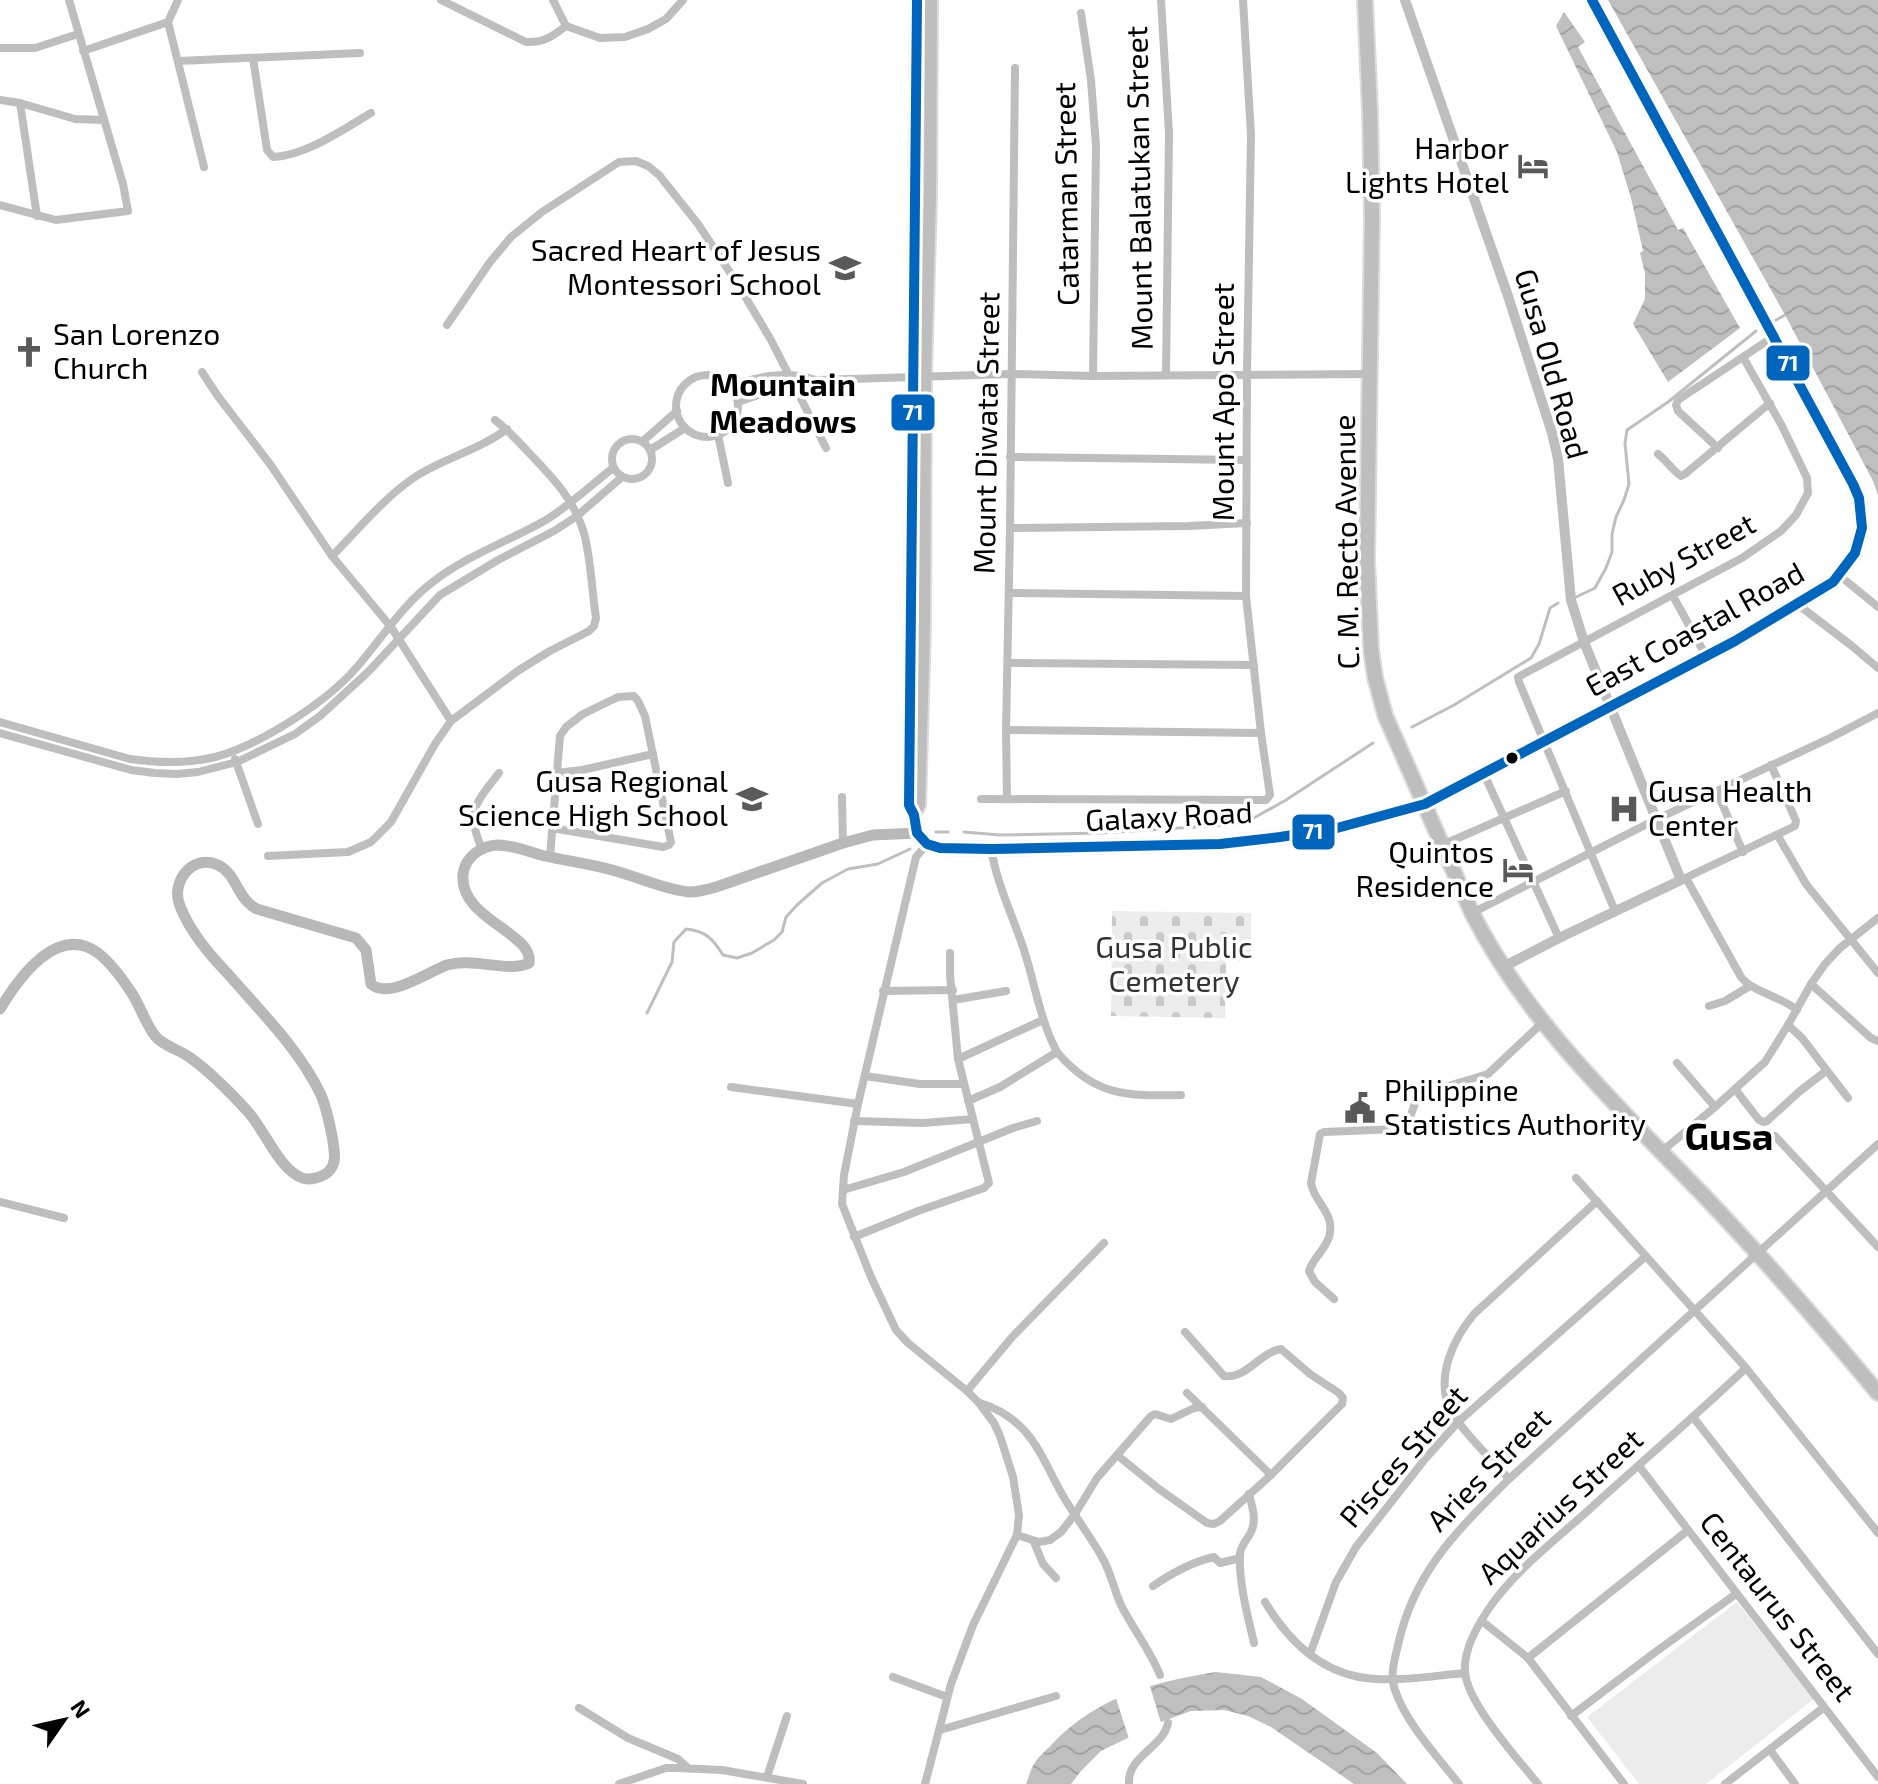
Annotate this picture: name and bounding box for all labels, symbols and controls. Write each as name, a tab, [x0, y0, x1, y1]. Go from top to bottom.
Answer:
street label: Mount Balatukan Street	[1117, 26, 1159, 350]
street label: Catarman Street	[1045, 82, 1085, 306]
place label: Harbor Lights Hotel	[1345, 129, 1509, 199]
hotel icon: Harbor Lights Hotel	[1516, 149, 1550, 183]
place label: Sacred Heart of Jesus Montessori School	[531, 231, 821, 301]
school or university icon: Sacred Heart of Jesus Montessori School	[828, 251, 862, 285]
street label: Gusa Old Road	[1509, 264, 1597, 463]
street label: Mount Apo Street	[1204, 283, 1240, 521]
street label: Mount Diwata Street	[965, 291, 1005, 574]
place label: San Lorenzo Church	[53, 315, 220, 385]
church icon: San Lorenzo Church	[12, 335, 46, 369]
line badge: 71	[1765, 344, 1811, 382]
text: 71	[1777, 349, 1799, 375]
district label: Mountain Meadows	[709, 364, 857, 439]
line badge: 71	[890, 393, 936, 432]
text: 71	[902, 398, 924, 424]
street label: C. M. Recto Avenue	[1325, 414, 1365, 670]
street label: Ruby Street	[1605, 504, 1761, 612]
street label: East Coastal Road	[1578, 553, 1810, 703]
unlabelled marker	[1504, 750, 1520, 766]
place label: Gusa Regional Science High School	[458, 762, 728, 832]
place label: Gusa Health Center	[1648, 772, 1813, 842]
school or university icon: Gusa Regional Science High School	[735, 782, 769, 816]
hospital icon: Gusa Health Center	[1607, 792, 1641, 826]
street label: Galaxy Road	[1084, 793, 1253, 837]
line badge: 71	[1291, 813, 1336, 851]
text: 71	[1302, 817, 1324, 843]
place label: Quintos Residence	[1356, 833, 1494, 903]
hotel icon: Quintos Residence	[1501, 853, 1535, 887]
park label: Gusa Public Cemetery	[1095, 928, 1253, 998]
place label: Philippine Statistics Authority	[1384, 1071, 1646, 1141]
public building icon: Philippine Statistics Authority	[1343, 1091, 1377, 1125]
district label: Gusa	[1685, 1112, 1774, 1158]
street label: Pisces Street	[1331, 1377, 1474, 1534]
street label: Aries Street	[1418, 1399, 1557, 1538]
street label: Aquarius Street	[1470, 1420, 1649, 1591]
street label: Centaurus Street	[1694, 1504, 1864, 1708]
north arrow	[24, 1680, 104, 1760]
text: N	[66, 1694, 97, 1722]

